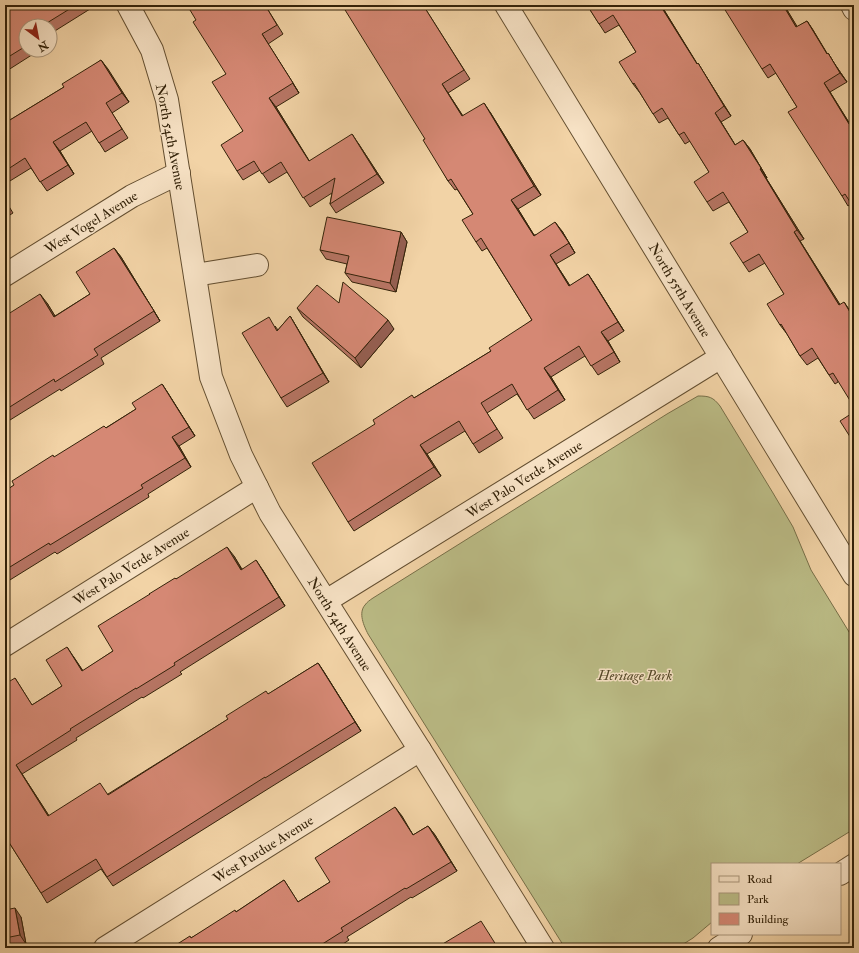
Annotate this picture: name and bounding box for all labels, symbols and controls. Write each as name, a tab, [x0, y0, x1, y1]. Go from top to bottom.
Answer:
north arrow	[18, 18, 58, 58]
text: N	[34, 37, 52, 55]
street label: North 54th Avenue	[152, 83, 189, 192]
street label: West Vogel Avenue	[41, 187, 141, 258]
street label: North 55th Avenue	[645, 240, 714, 340]
street label: West Palo Verde Avenue	[462, 437, 586, 523]
street label: West Palo Verde Avenue	[69, 524, 193, 610]
street label: North 54th Avenue	[304, 574, 375, 675]
park label: Heritage Park	[597, 667, 672, 684]
street label: West Purdue Avenue	[209, 812, 317, 888]
legend	[711, 863, 841, 935]
text: Road	[747, 872, 772, 887]
text: Park	[747, 892, 769, 907]
text: Building	[747, 912, 790, 927]

